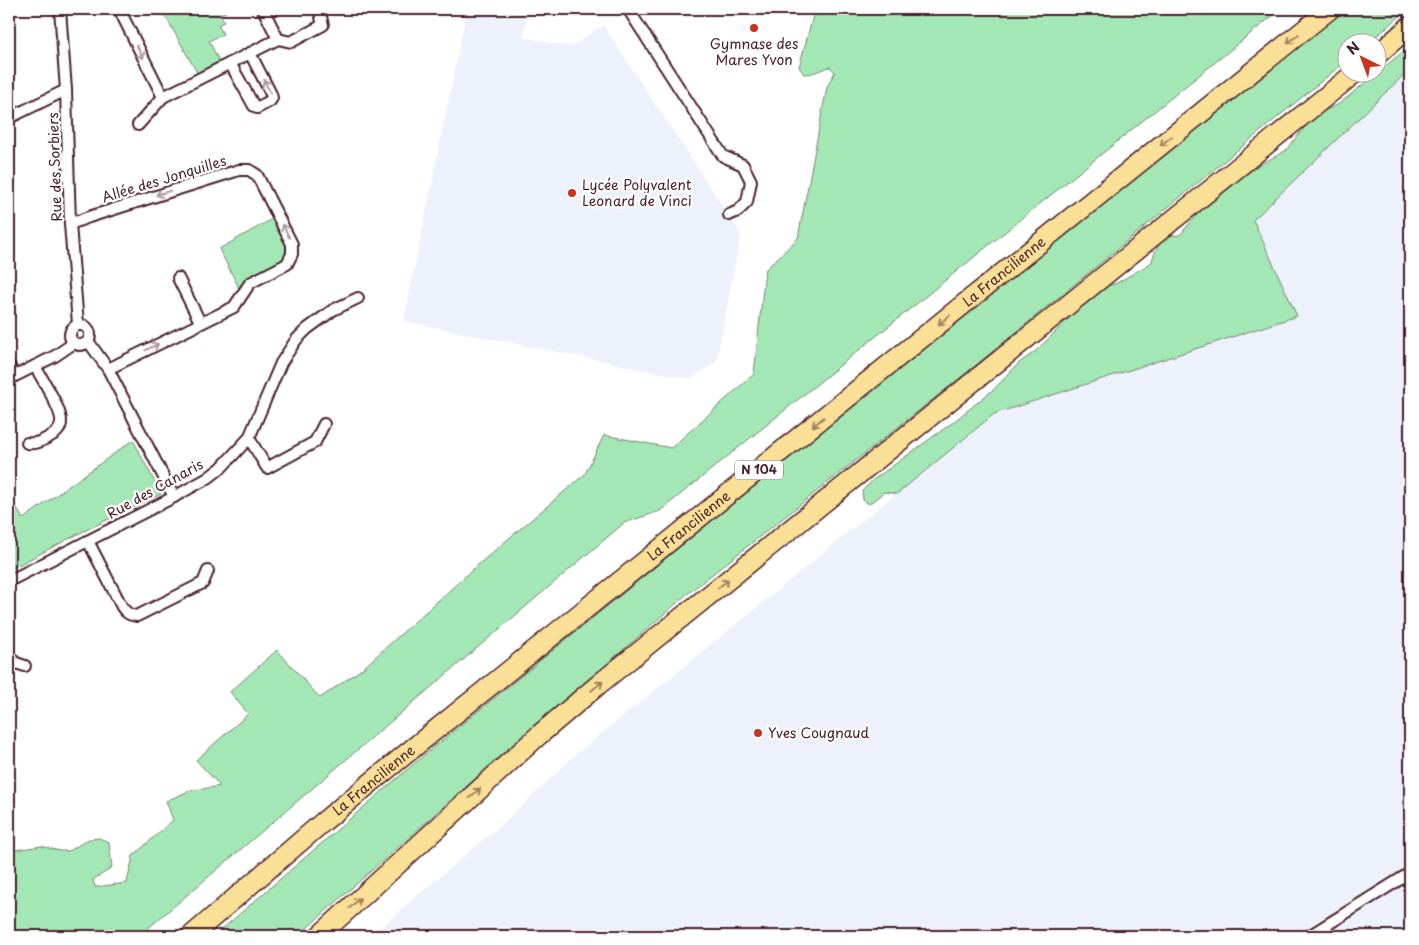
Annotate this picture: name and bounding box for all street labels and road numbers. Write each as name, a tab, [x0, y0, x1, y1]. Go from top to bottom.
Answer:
street label: Rue des Sorbiers	[42, 112, 67, 222]
street label: Allée des Jonquilles	[99, 150, 229, 207]
street label: La Francilienne	[958, 231, 1050, 311]
street label: Rue des Canaris	[103, 453, 207, 524]
road number: N 104	[735, 460, 783, 480]
street label: La Francilienne	[642, 485, 735, 565]
street label: La Francilienne	[327, 739, 420, 820]

